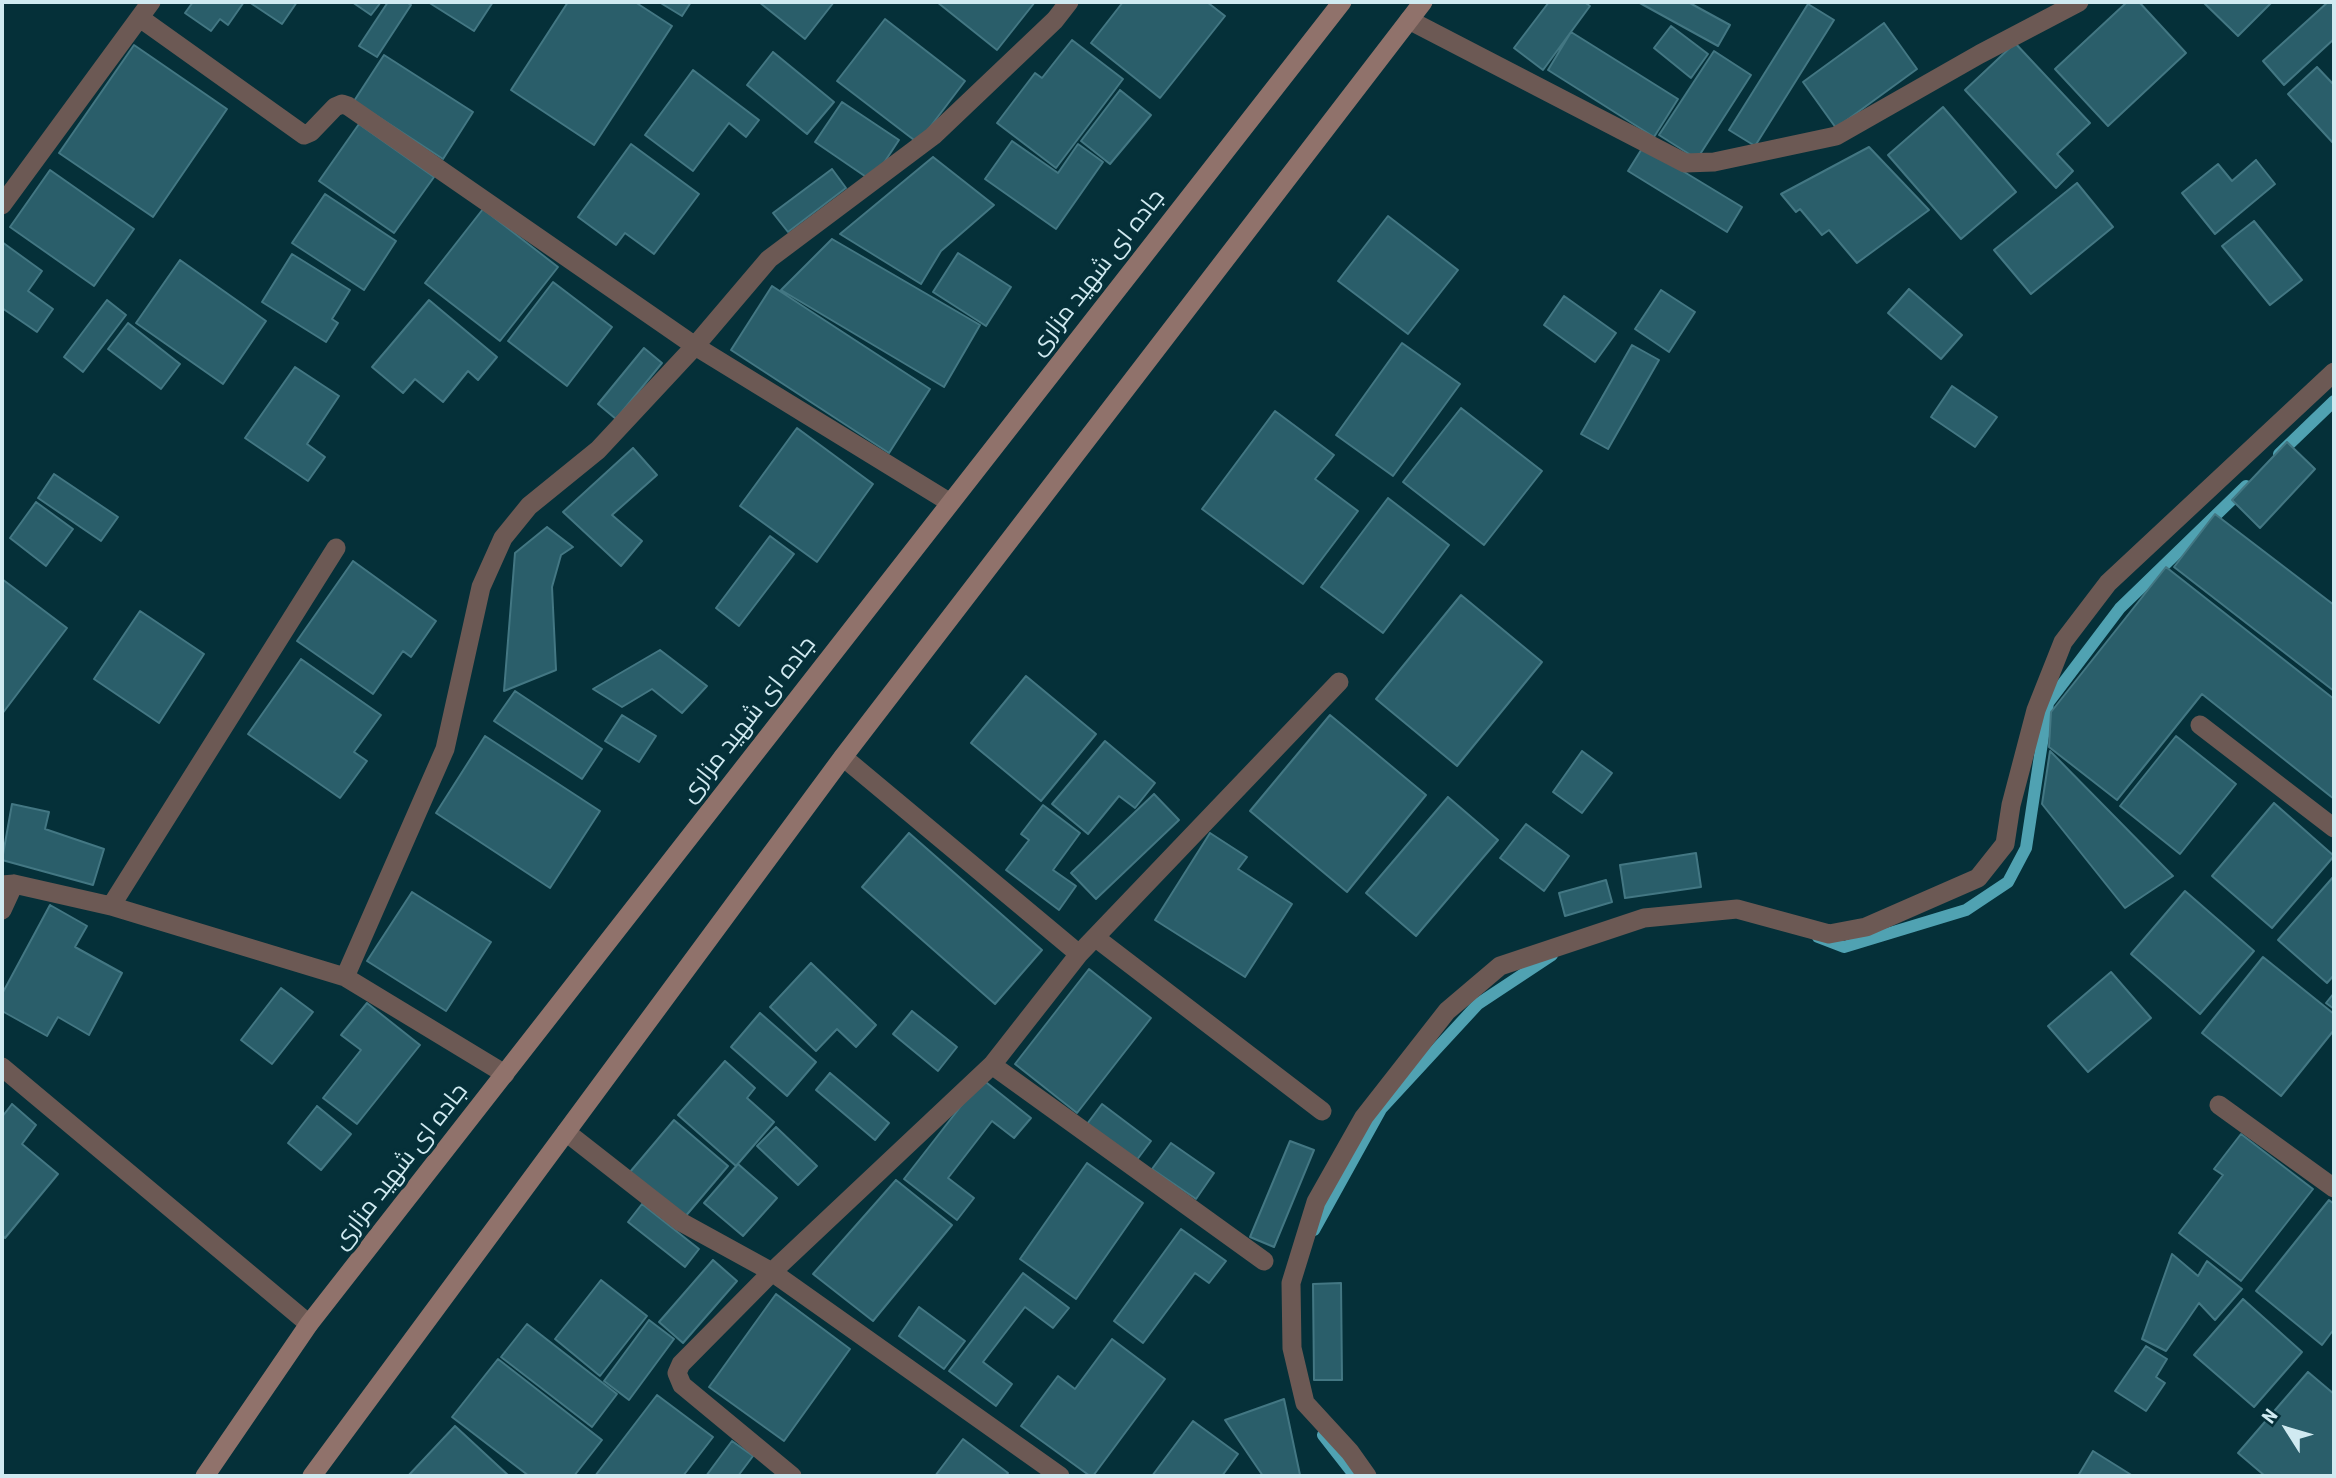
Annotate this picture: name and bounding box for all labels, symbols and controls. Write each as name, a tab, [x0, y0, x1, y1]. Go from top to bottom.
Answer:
street label: جاده ای شهید مزاری	[1024, 184, 1172, 362]
street label: جاده ای شهید مزاری	[675, 631, 823, 809]
street label: جاده ای شهید مزاری	[327, 1078, 475, 1256]
north arrow	[2252, 1394, 2322, 1464]
text: N	[2257, 1404, 2283, 1428]

